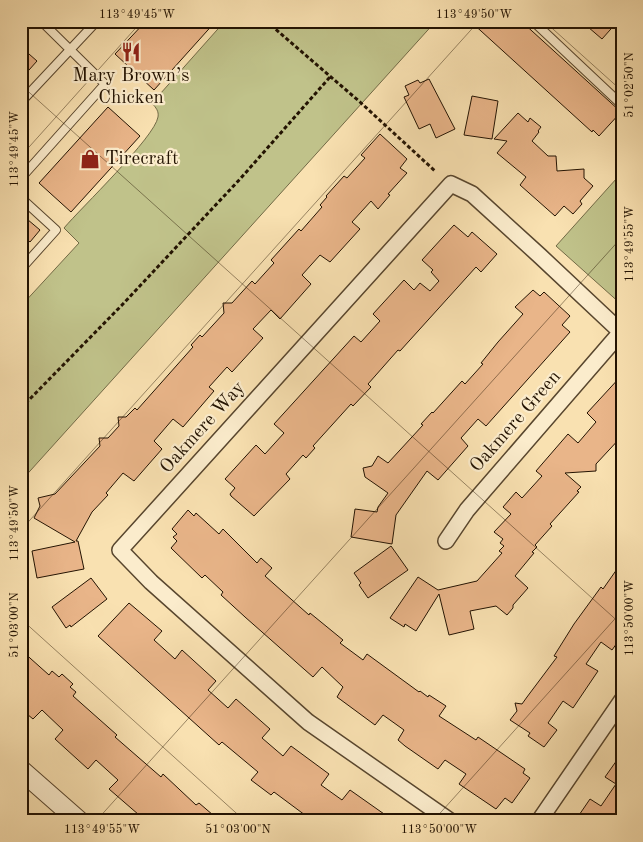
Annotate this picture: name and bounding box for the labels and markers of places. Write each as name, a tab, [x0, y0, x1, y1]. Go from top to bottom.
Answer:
restaurant icon: Mary Brown’s Chicken	[120, 41, 142, 63]
place label: Mary Brown’s Chicken	[72, 67, 190, 108]
shop icon: Tirecraft	[79, 148, 101, 170]
place label: Tirecraft	[105, 150, 179, 169]

